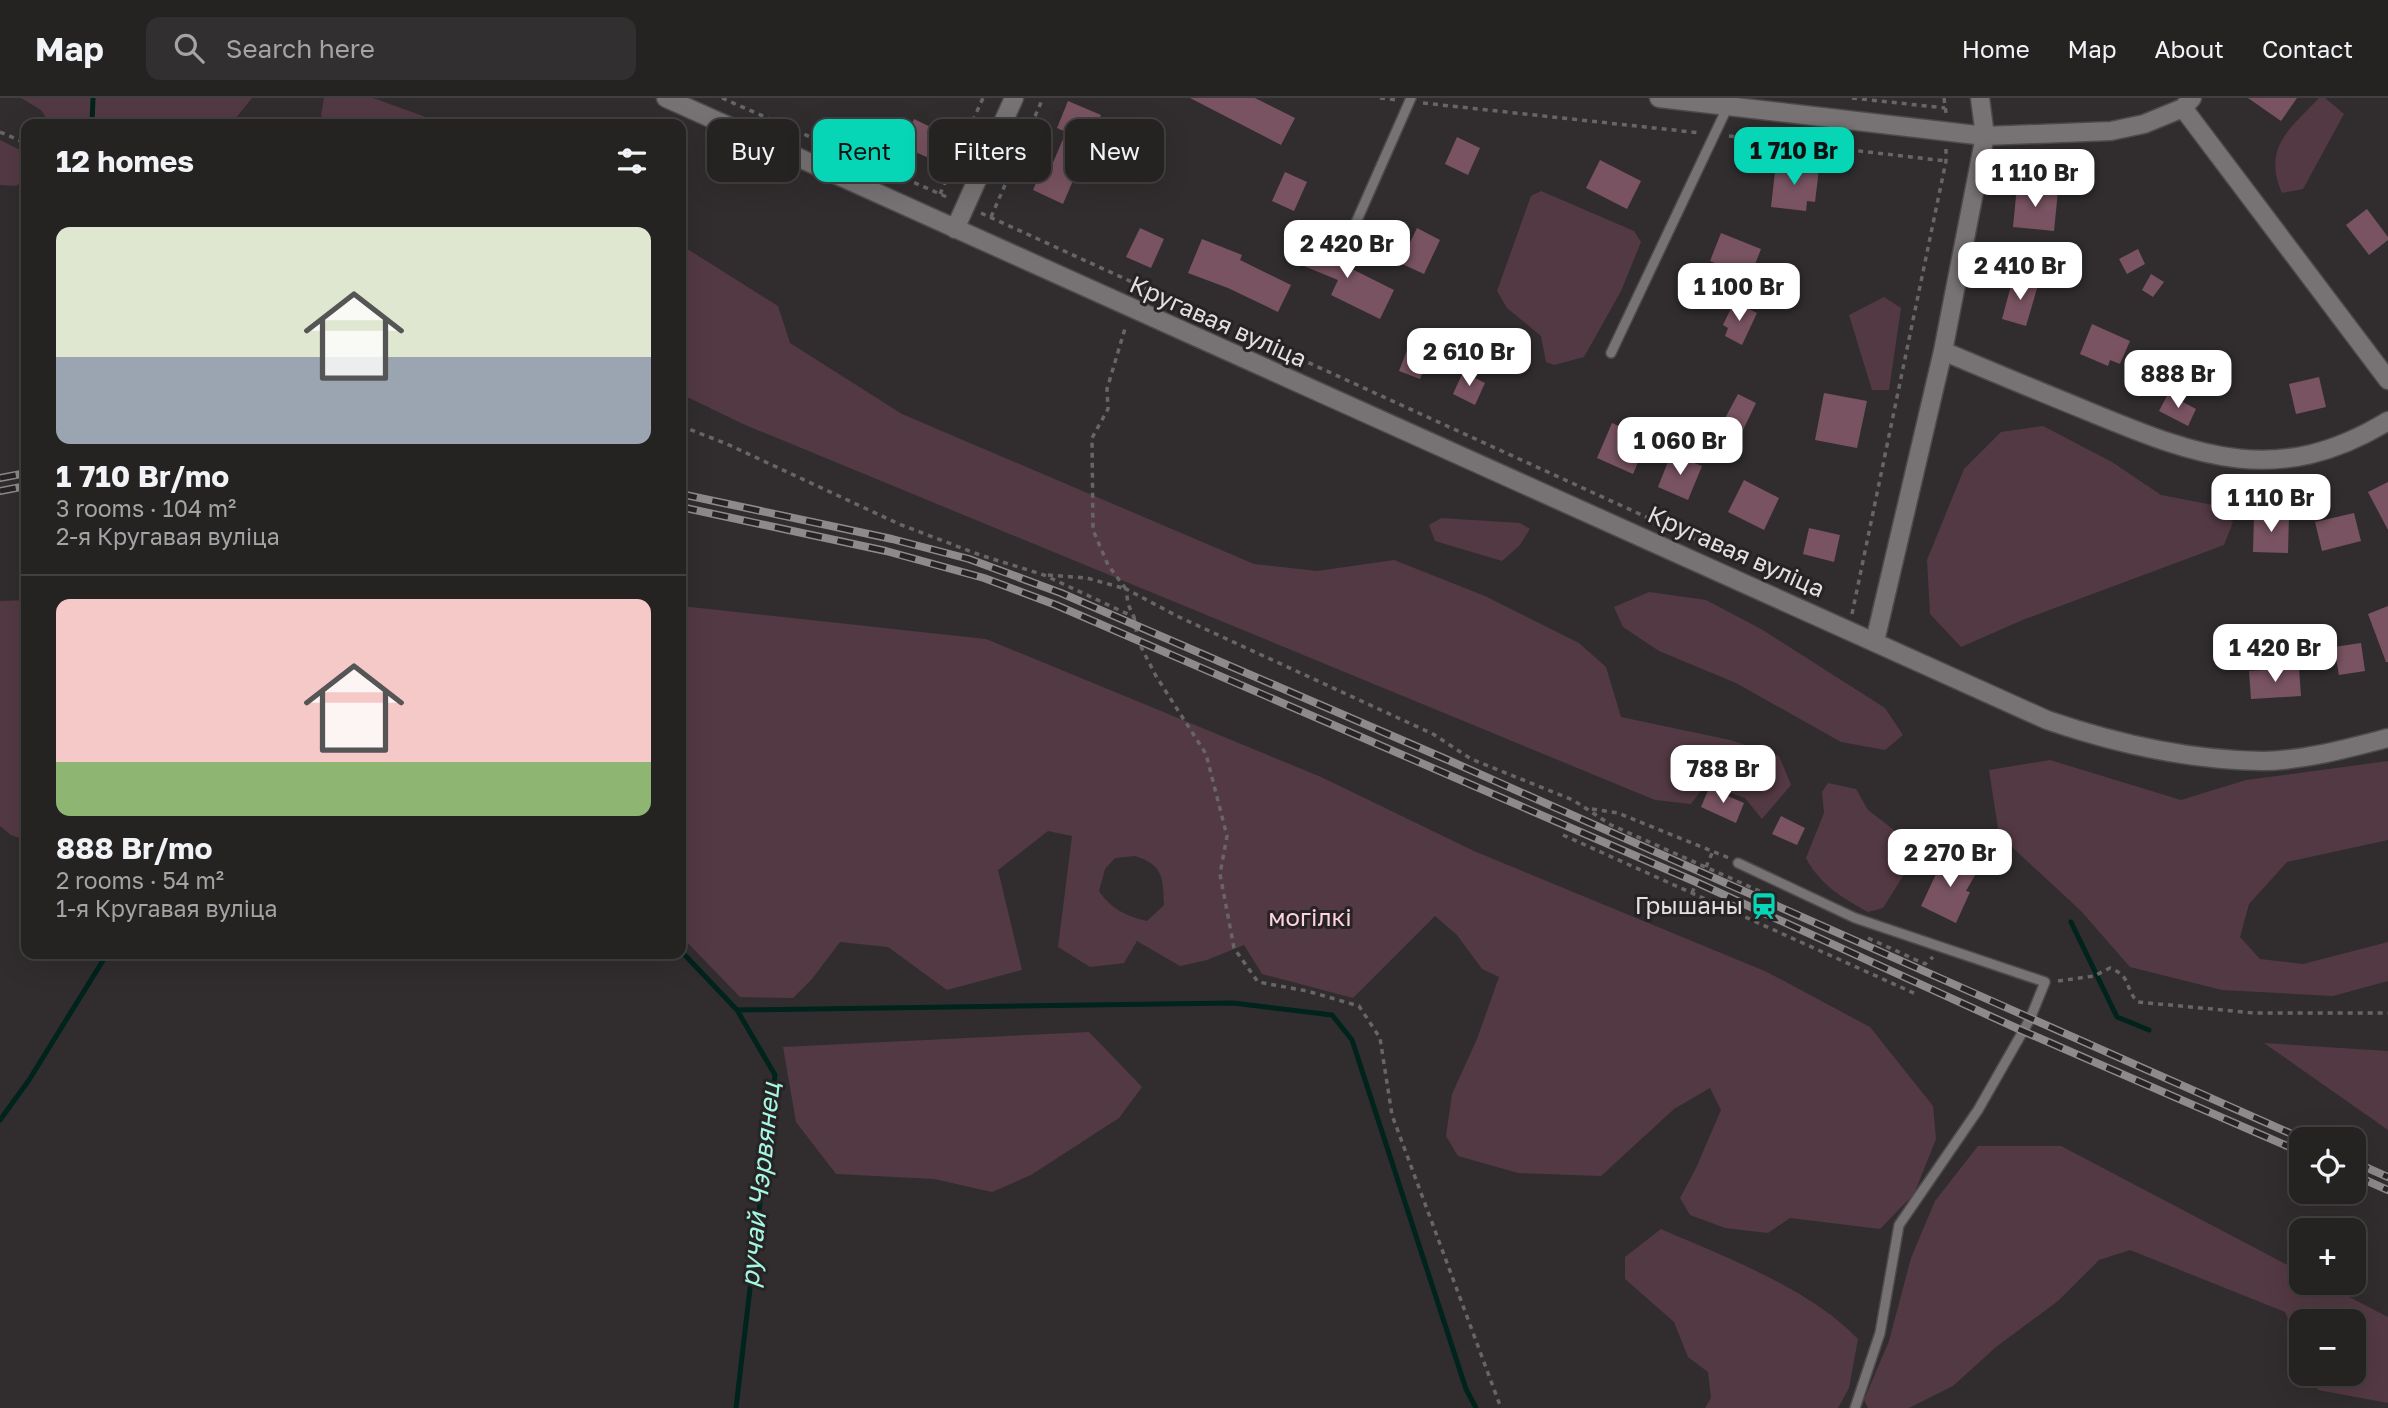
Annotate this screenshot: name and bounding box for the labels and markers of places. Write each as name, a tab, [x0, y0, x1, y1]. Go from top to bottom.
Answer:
pin: 1 710 Br	[1722, 127, 1866, 187]
pin: 1 110 Br	[1963, 150, 2107, 209]
pin: 2 420 Br	[1275, 220, 1419, 280]
pin: 2 410 Br	[1948, 242, 2092, 302]
pin: 1 100 Br	[1667, 264, 1811, 323]
pin: 2 610 Br	[1397, 328, 1541, 388]
pin: 888 Br	[2121, 350, 2235, 410]
pin: 1 060 Br	[1608, 418, 1752, 477]
pin: 1 110 Br	[2199, 474, 2343, 534]
pin: 1 420 Br	[2203, 624, 2347, 684]
pin: 788 Br	[1666, 746, 1780, 805]
pin: 2 270 Br	[1878, 830, 2022, 889]
place label: Грышаны	[1635, 890, 1743, 919]
station icon: Грышаны	[1749, 891, 1779, 921]

